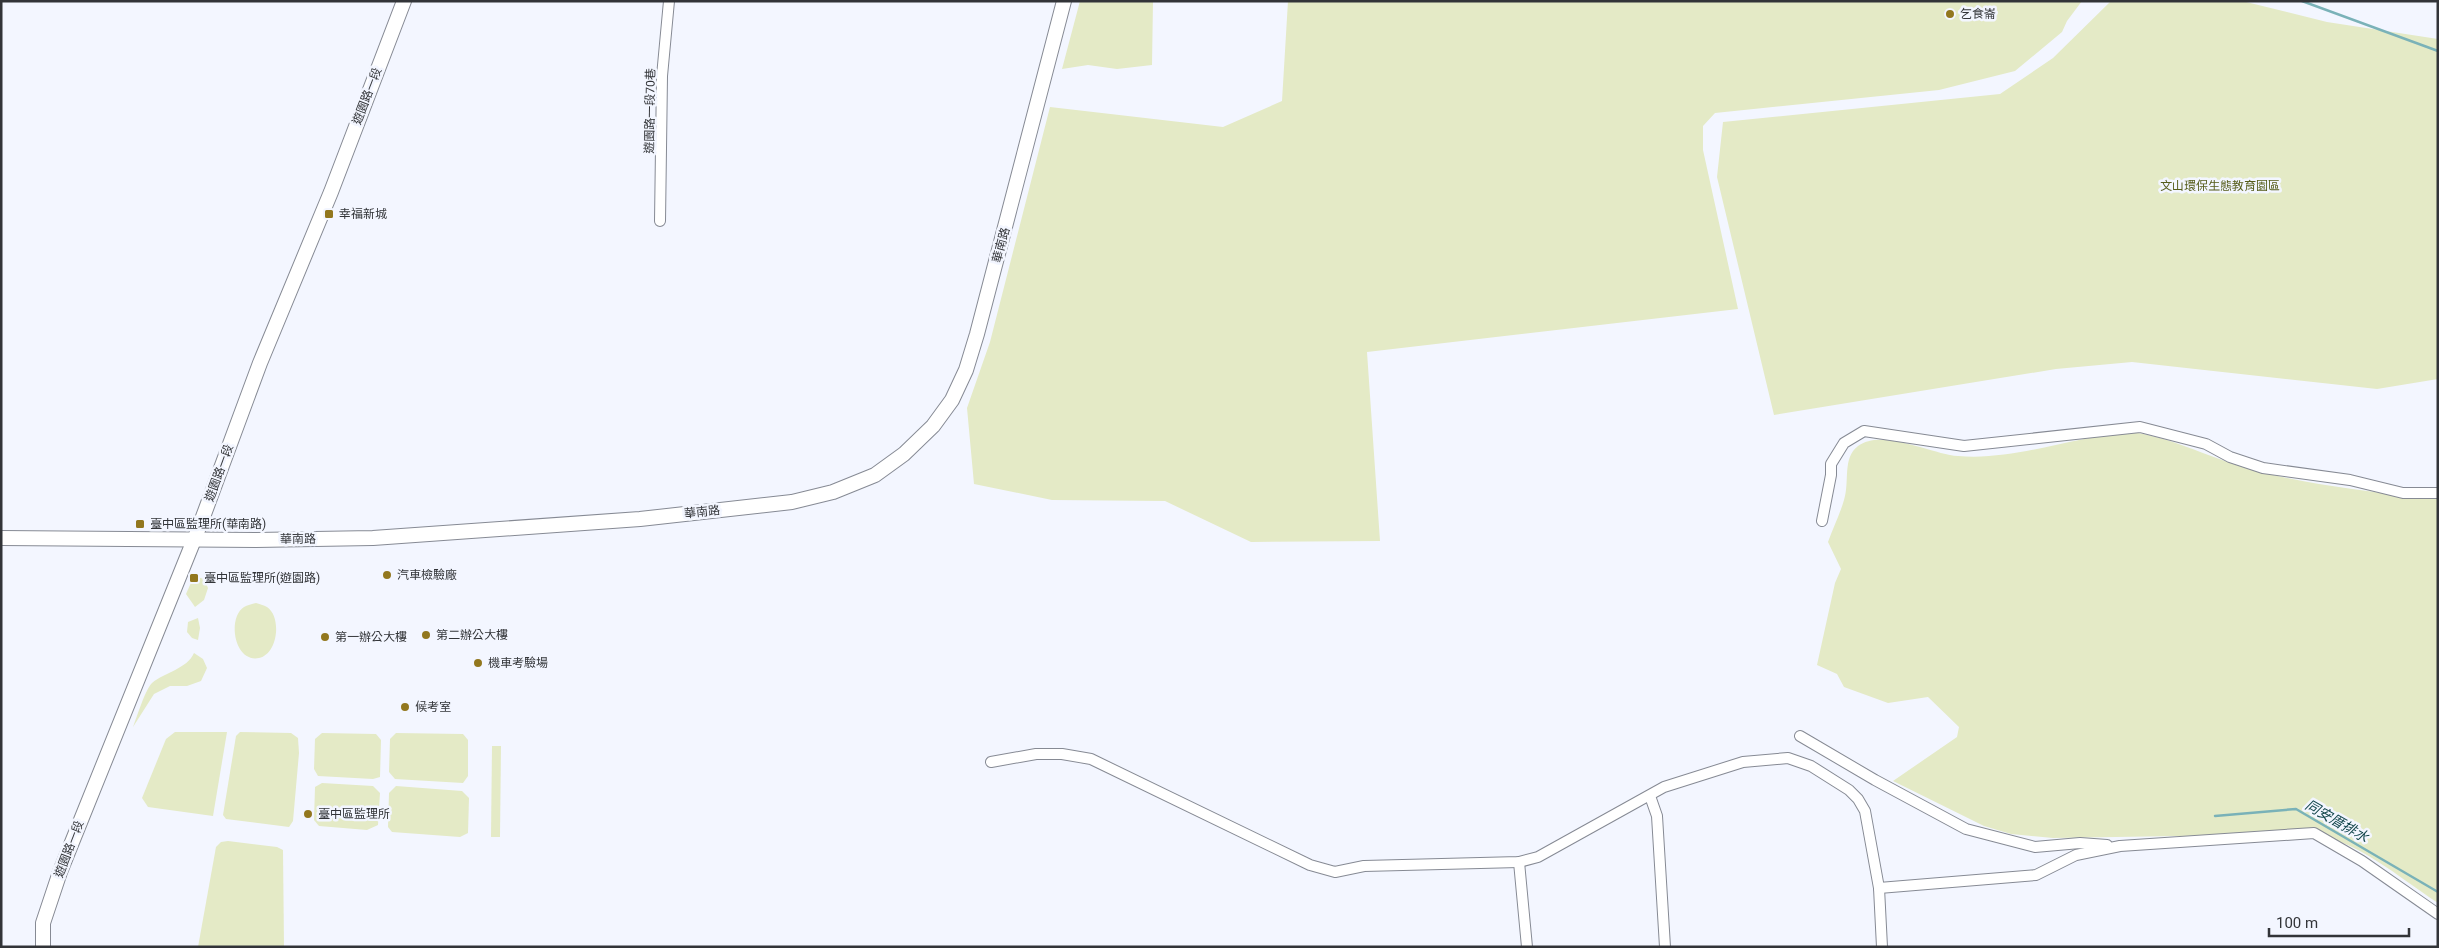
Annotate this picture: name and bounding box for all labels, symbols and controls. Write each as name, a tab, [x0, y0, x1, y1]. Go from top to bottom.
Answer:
place label: 乞食崙	[1960, 7, 1996, 21]
marker: 乞食崙	[1944, 8, 1956, 20]
street label: 遊園路一段	[350, 65, 384, 127]
street label: 遊園路一段70巷	[642, 68, 658, 154]
park label: 文山環保生態教育園區	[2160, 179, 2280, 193]
place label: 幸福新城	[339, 207, 387, 221]
marker: 幸福新城	[323, 208, 335, 220]
street label: 華南路	[990, 226, 1012, 264]
street label: 遊園路一段	[202, 442, 236, 504]
street label: 華南路	[683, 503, 721, 521]
place label: 臺中區監理所(華南路)	[150, 517, 266, 531]
marker: 臺中區監理所(華南路)	[134, 518, 146, 530]
street label: 華南路	[280, 532, 316, 546]
place label: 汽車檢驗廠	[397, 568, 457, 582]
marker: 汽車檢驗廠	[381, 569, 393, 581]
place label: 臺中區監理所(遊園路)	[204, 571, 320, 585]
marker: 臺中區監理所(遊園路)	[188, 572, 200, 584]
place label: 第二辦公大樓	[436, 628, 508, 642]
marker: 第二辦公大樓	[420, 629, 432, 641]
place label: 第一辦公大樓	[335, 630, 407, 644]
marker: 第一辦公大樓	[319, 631, 331, 643]
place label: 機車考驗場	[488, 656, 548, 670]
marker: 機車考驗場	[472, 657, 484, 669]
place label: 候考室	[415, 700, 451, 714]
marker: 候考室	[399, 701, 411, 713]
water label: 同安厝排水	[2303, 797, 2372, 846]
place label: 臺中區監理所	[318, 807, 390, 821]
marker: 臺中區監理所	[302, 808, 314, 820]
street label: 遊園路一段	[52, 818, 86, 880]
scale bar	[2269, 906, 2409, 938]
text: 100 m	[2276, 914, 2318, 932]

